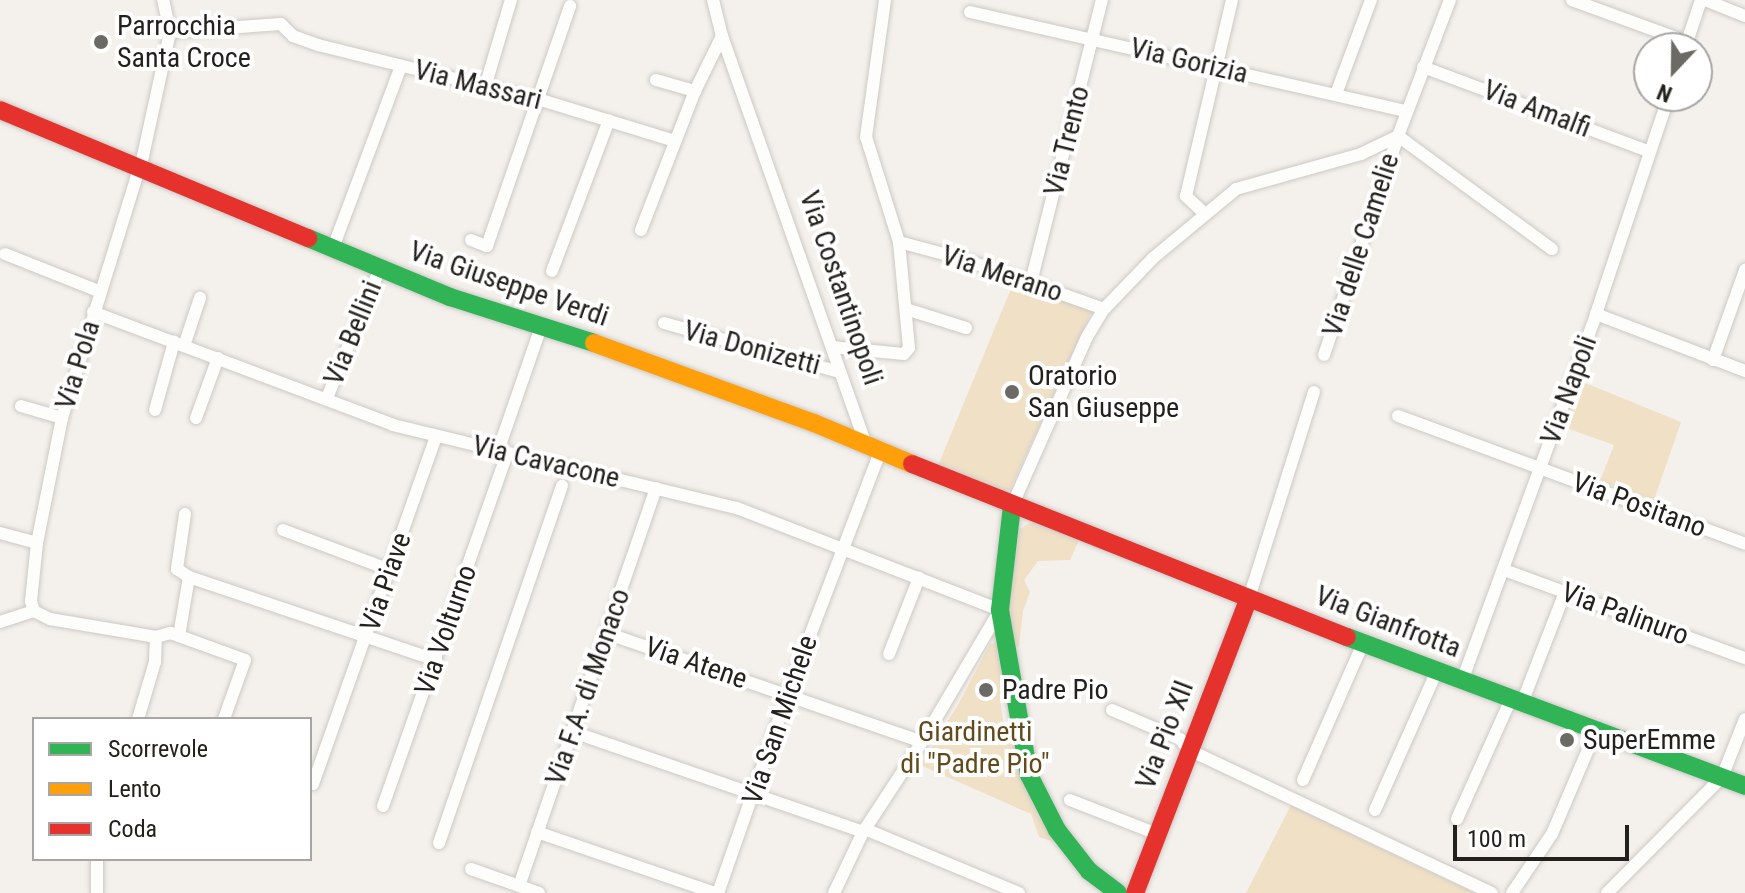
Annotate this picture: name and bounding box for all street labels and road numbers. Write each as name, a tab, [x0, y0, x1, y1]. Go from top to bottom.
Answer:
street label: Via Gorizia	[1127, 31, 1251, 91]
street label: Via Massari	[411, 53, 545, 117]
street label: Via Amalfi	[1478, 73, 1596, 145]
street label: Via Trento	[1037, 82, 1097, 200]
street label: Via delle Camelie	[1316, 149, 1406, 341]
street label: Via Costantinopoli	[792, 187, 890, 389]
street label: Via Giuseppe Verdi	[405, 234, 613, 334]
street label: Via Merano	[937, 239, 1067, 309]
street label: Via Bellini	[317, 276, 389, 390]
street label: Via Donizetti	[680, 314, 824, 382]
street label: Via Pola	[49, 316, 107, 414]
street label: Via Napoli	[1534, 331, 1604, 449]
street label: Via Cavacone	[469, 429, 623, 495]
street label: Via Positano	[1568, 465, 1710, 545]
street label: Via Piave	[354, 528, 418, 636]
street label: Via Volturno	[408, 560, 484, 700]
street label: Via Palinuro	[1557, 575, 1693, 653]
street label: Via Gianfrotta	[1311, 579, 1465, 665]
street label: Via F.A. di Monaco	[539, 584, 637, 790]
street label: Via Atene	[640, 630, 752, 696]
street label: Via San Michele	[735, 631, 825, 809]
street label: Via Pio XII	[1129, 676, 1201, 794]

